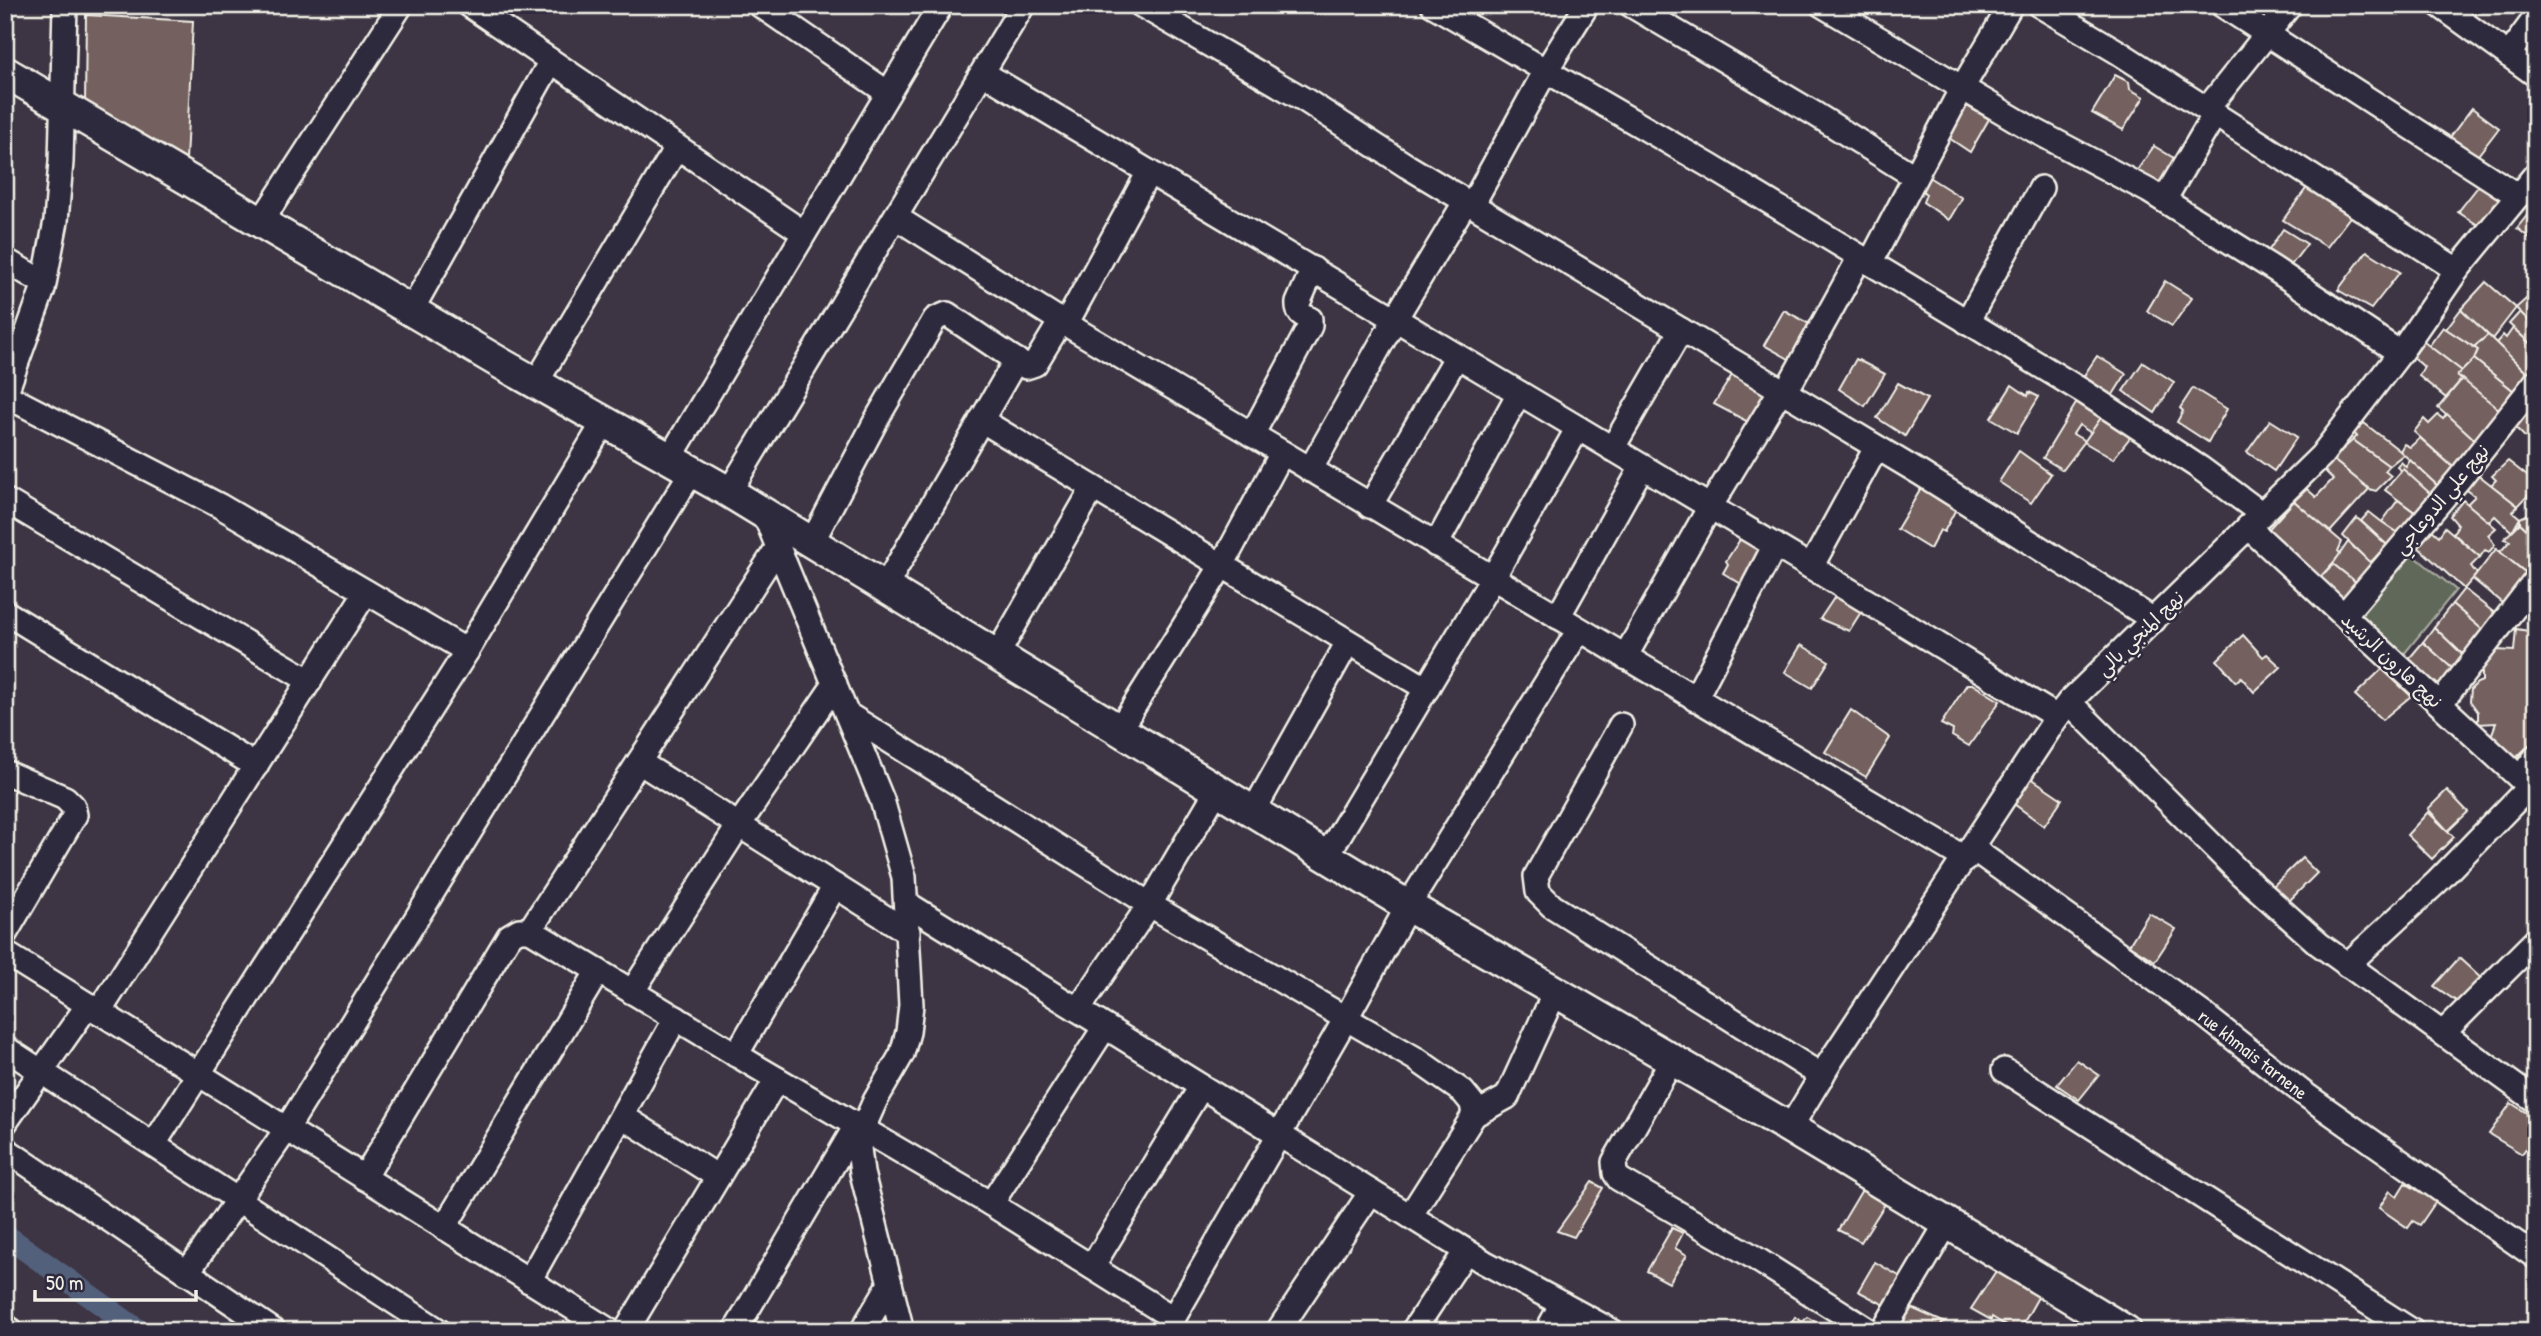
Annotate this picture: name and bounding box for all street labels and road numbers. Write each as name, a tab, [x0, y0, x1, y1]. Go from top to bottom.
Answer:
street label: نهج علي الدوعاجي	[2387, 438, 2498, 562]
street label: نهج المنجي بالي	[2090, 585, 2192, 684]
street label: نهج هارون الرشيد	[2336, 606, 2448, 714]
street label: rue khmais tarnene	[2193, 1003, 2314, 1105]

